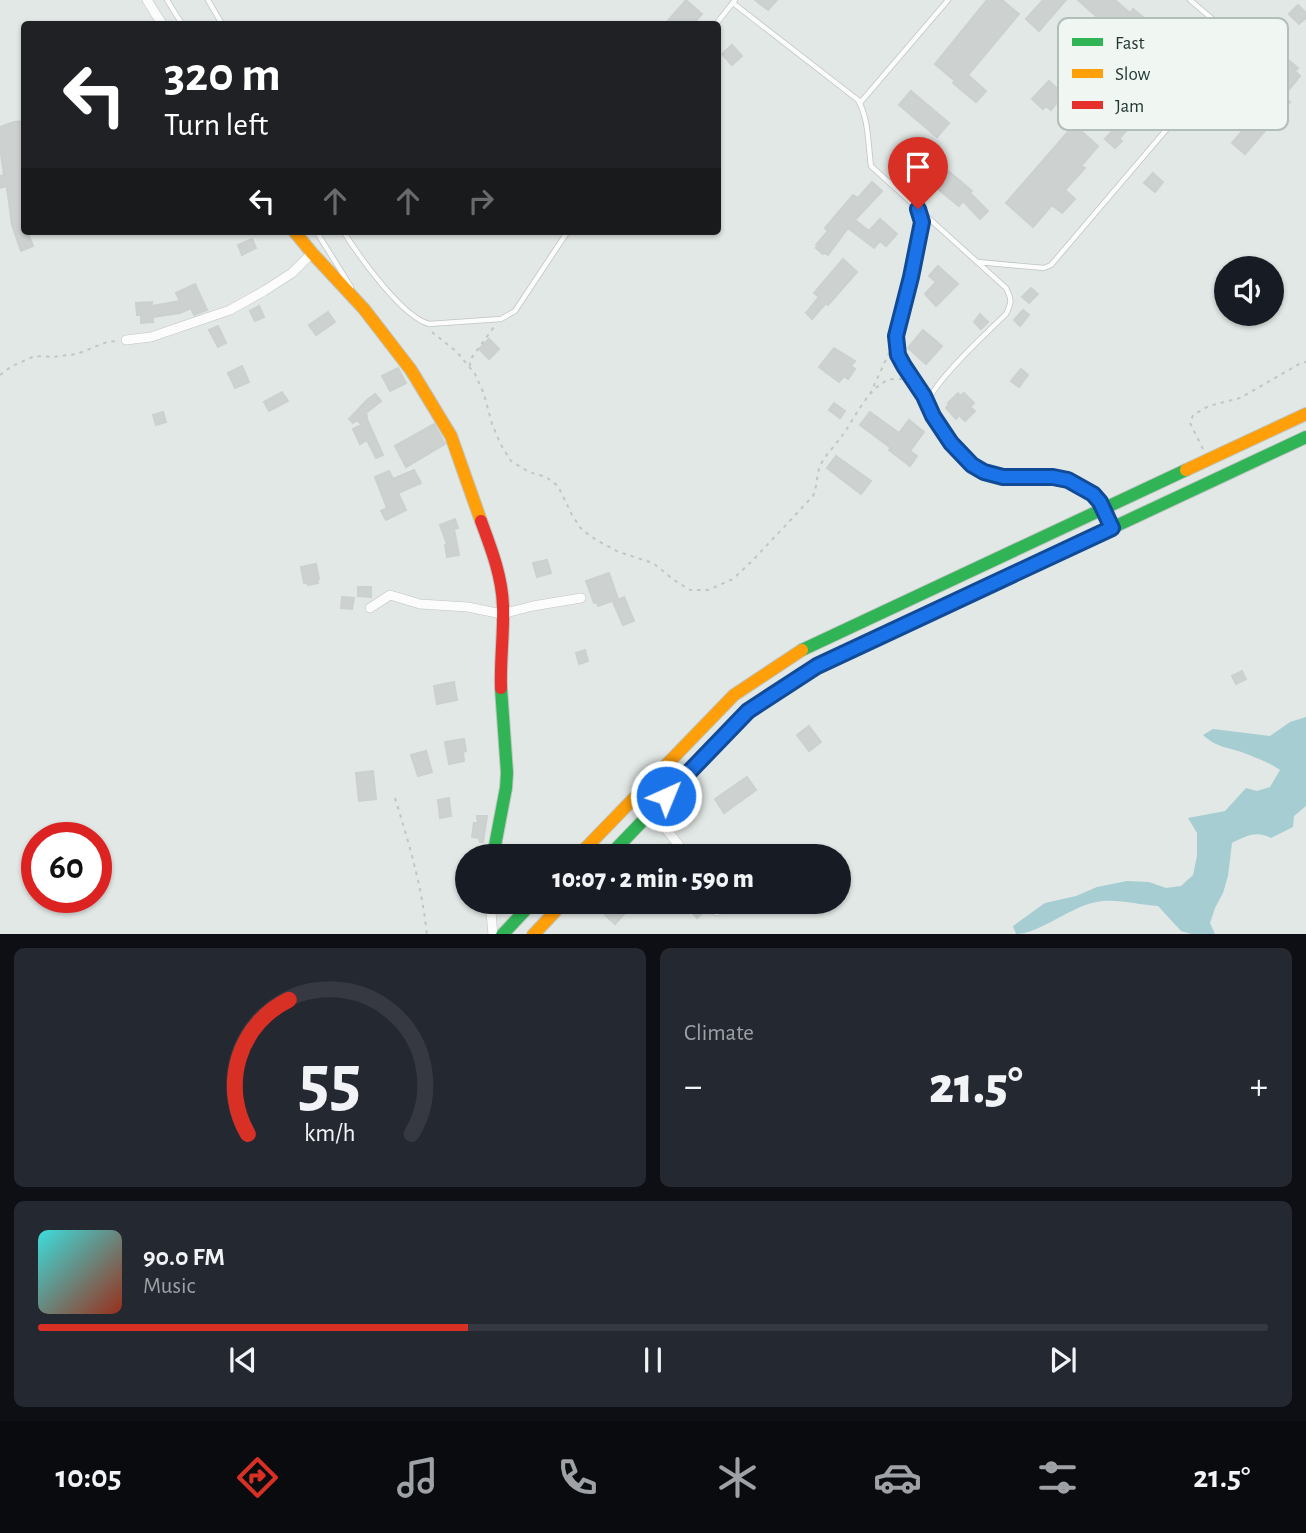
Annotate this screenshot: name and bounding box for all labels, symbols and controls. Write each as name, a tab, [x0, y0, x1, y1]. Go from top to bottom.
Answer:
legend	[1058, 18, 1288, 130]
text: Fast	[1115, 34, 1145, 53]
icon: left	[49, 49, 140, 140]
text: 320 m	[164, 51, 281, 100]
text: Slow	[1115, 65, 1151, 84]
text: Jam	[1115, 97, 1144, 116]
text: Turn left	[164, 109, 268, 141]
pin	[888, 137, 948, 209]
icon: arrive	[899, 148, 937, 186]
icon: left	[243, 182, 281, 220]
icon: ahead	[316, 182, 354, 220]
icon: ahead	[389, 182, 427, 220]
icon: right	[462, 182, 500, 220]
map controls	[1214, 256, 1284, 326]
button: sound	[1214, 256, 1284, 326]
position arrow	[629, 759, 703, 833]
speed limit sign: 60	[21, 822, 112, 913]
text: 10:07 · 2 min · 590 m	[552, 866, 754, 892]
text: Climate	[684, 1022, 754, 1045]
text: 55	[299, 1046, 361, 1119]
text: 21.5°	[929, 1060, 1023, 1112]
text: −	[684, 1068, 702, 1106]
text: +	[1250, 1068, 1268, 1106]
text: km/h	[304, 1120, 356, 1145]
text: 90.0 FM	[143, 1244, 225, 1270]
text: Music	[143, 1275, 195, 1298]
icon: previous	[224, 1341, 262, 1379]
icon: pause	[634, 1341, 672, 1379]
icon: next	[1044, 1341, 1082, 1379]
icon: directions	[233, 1453, 282, 1502]
icon: music	[393, 1453, 442, 1502]
icon: phone	[553, 1453, 602, 1502]
icon: climate	[713, 1453, 762, 1502]
icon: car	[873, 1453, 922, 1502]
icon: filters	[1033, 1453, 1082, 1502]
text: 10:05	[56, 1461, 122, 1493]
text: 21.5°	[1193, 1461, 1250, 1493]

